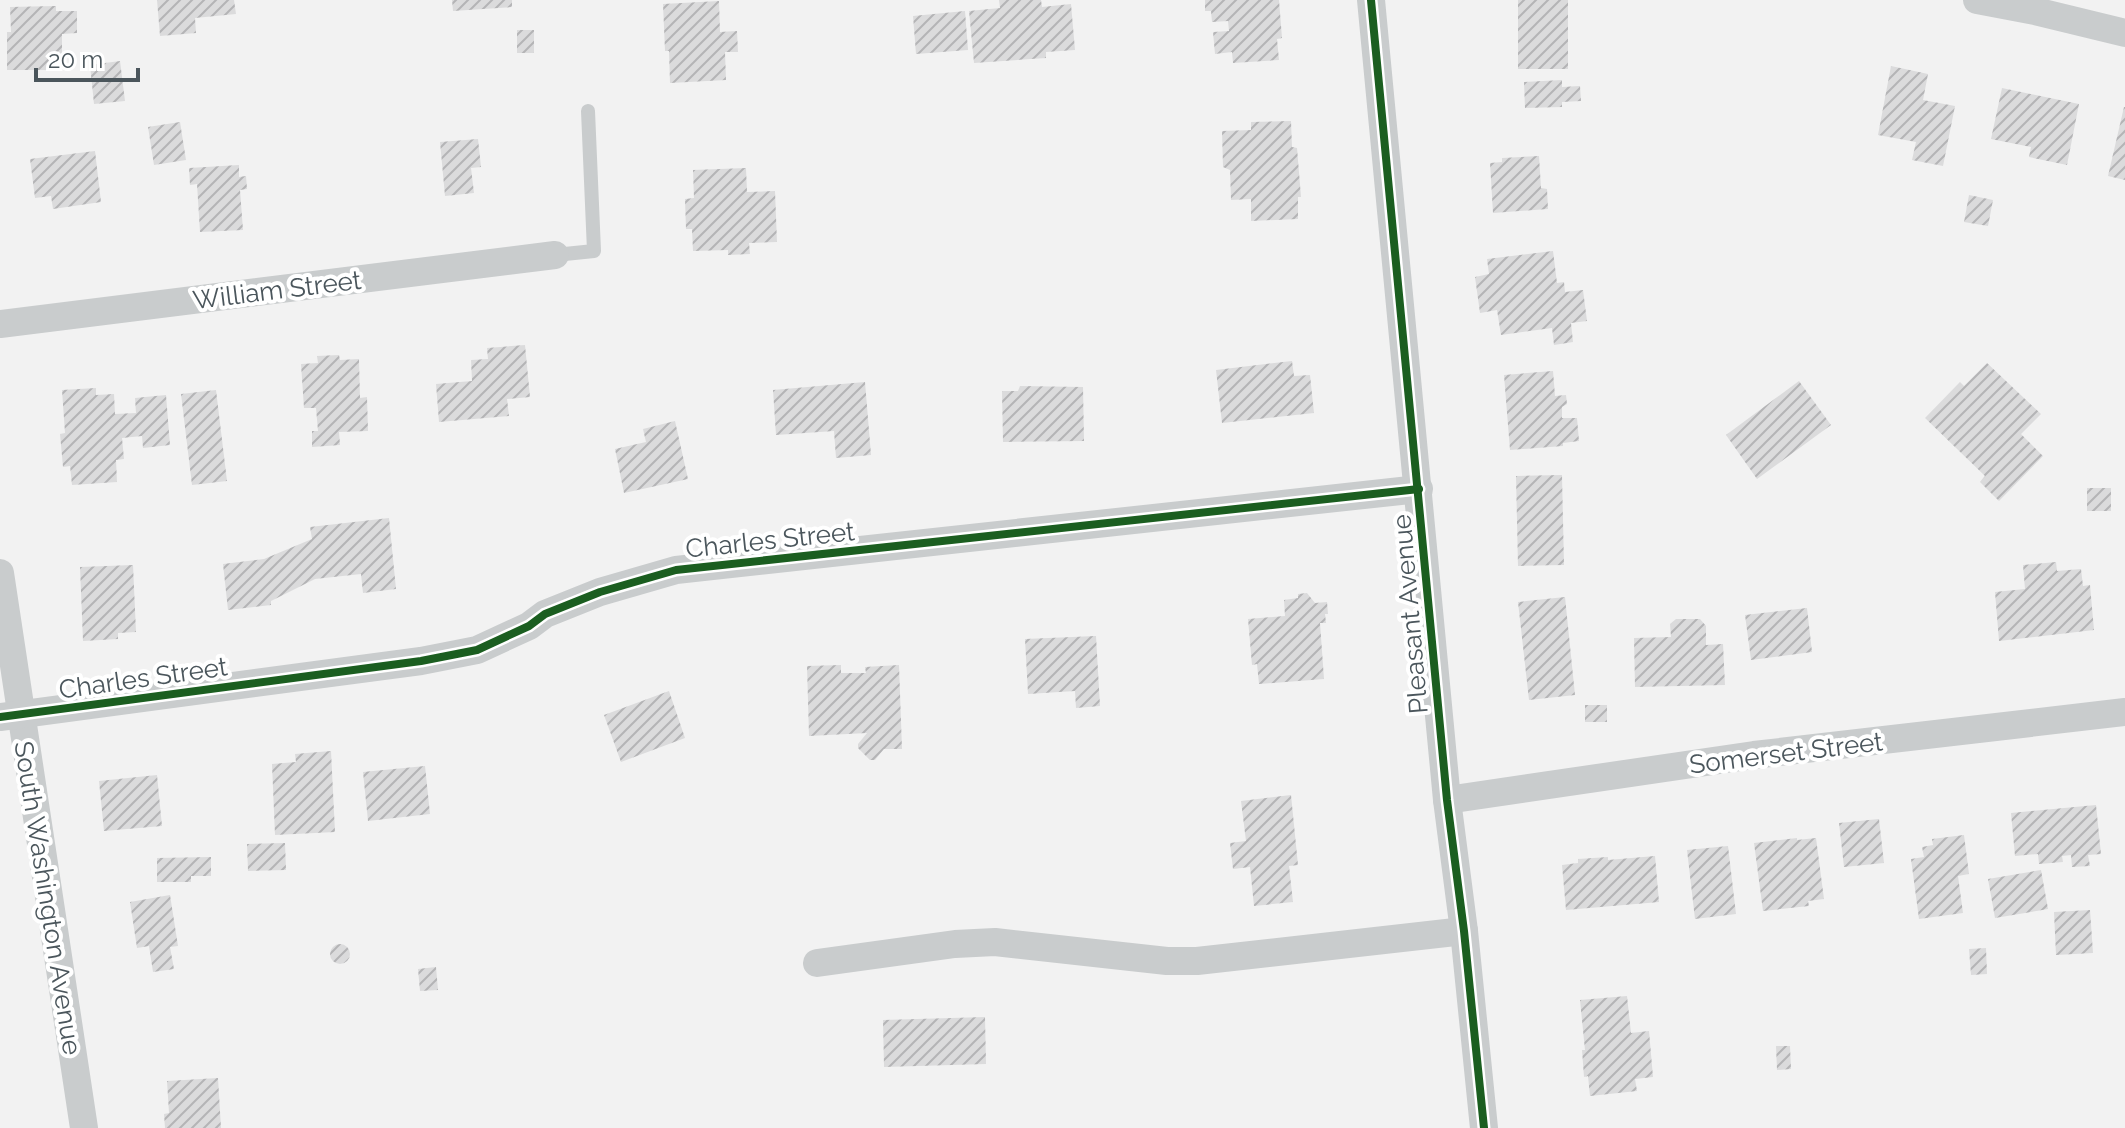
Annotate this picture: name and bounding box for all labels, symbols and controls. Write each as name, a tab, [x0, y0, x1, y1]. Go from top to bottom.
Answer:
scale bar	[36, 32, 138, 82]
text: 20 m	[48, 45, 103, 74]
street label: William Street	[191, 265, 363, 315]
street label: Pleasant Avenue	[1386, 513, 1434, 715]
street label: Charles Street	[684, 516, 856, 564]
street label: Charles Street	[57, 651, 229, 705]
street label: Somerset Street	[1688, 726, 1885, 780]
street label: South Washington Avenue	[8, 739, 88, 1057]

